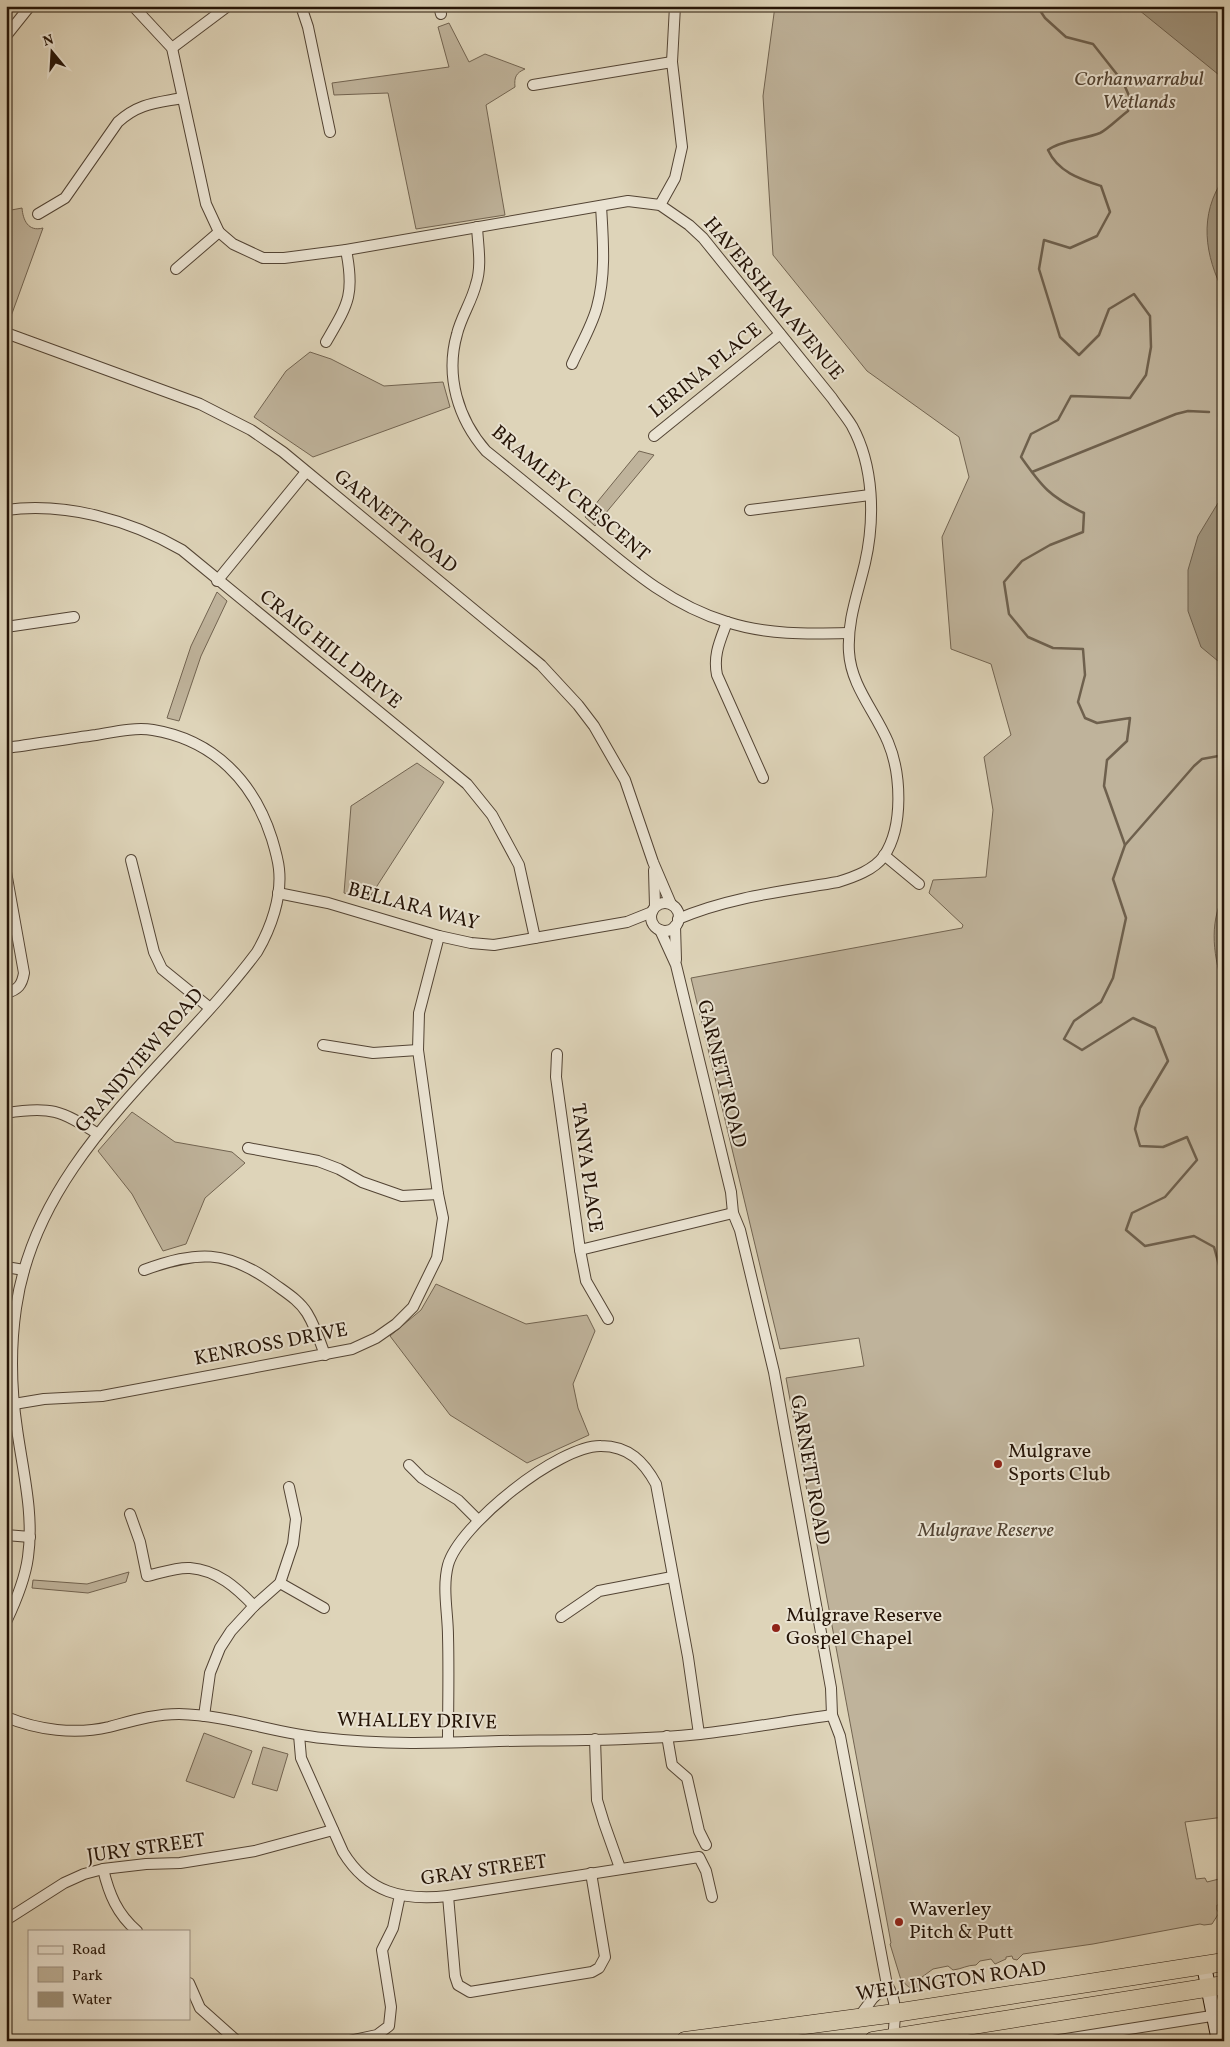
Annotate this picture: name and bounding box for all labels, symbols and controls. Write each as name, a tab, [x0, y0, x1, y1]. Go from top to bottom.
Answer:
north arrow	[28, 28, 78, 78]
text: N	[41, 30, 56, 52]
park label: Corhanwarrabul Wetlands	[1074, 66, 1204, 117]
street label: HAVERSHAM AVENUE	[696, 211, 850, 387]
street label: LERINA PLACE	[644, 317, 768, 425]
street label: BRAMLEY CRESCENT	[485, 419, 655, 569]
street label: GARNETT ROAD	[327, 463, 463, 581]
street label: CRAIG HILL DRIVE	[253, 584, 407, 716]
street label: BELLARA WAY	[344, 876, 482, 938]
street label: GRANDVIEW ROAD	[69, 982, 211, 1140]
street label: GARNETT ROAD	[689, 997, 753, 1151]
street label: TANYA PLACE	[563, 1102, 609, 1234]
street label: KENROSS DRIVE	[192, 1316, 350, 1374]
street label: GARNETT ROAD	[782, 1393, 836, 1547]
place label: Mulgrave Sports Club	[1008, 1438, 1110, 1489]
marker: Mulgrave Sports Club	[992, 1458, 1004, 1470]
park label: Mulgrave Reserve	[917, 1517, 1055, 1545]
place label: Mulgrave Reserve Gospel Chapel	[786, 1602, 942, 1653]
marker: Mulgrave Reserve Gospel Chapel	[770, 1622, 782, 1634]
street label: WHALLEY DRIVE	[337, 1707, 497, 1737]
street label: JURY STREET	[85, 1827, 207, 1871]
street label: GRAY STREET	[419, 1848, 549, 1894]
place label: Waverley Pitch & Putt	[909, 1896, 1013, 1947]
marker: Waverley Pitch & Putt	[893, 1916, 905, 1928]
legend	[28, 1930, 190, 2020]
text: Road	[72, 1940, 106, 1961]
street label: WELLINGTON ROAD	[854, 1955, 1048, 2009]
text: Park	[72, 1966, 103, 1987]
text: Water	[72, 1990, 112, 2011]

